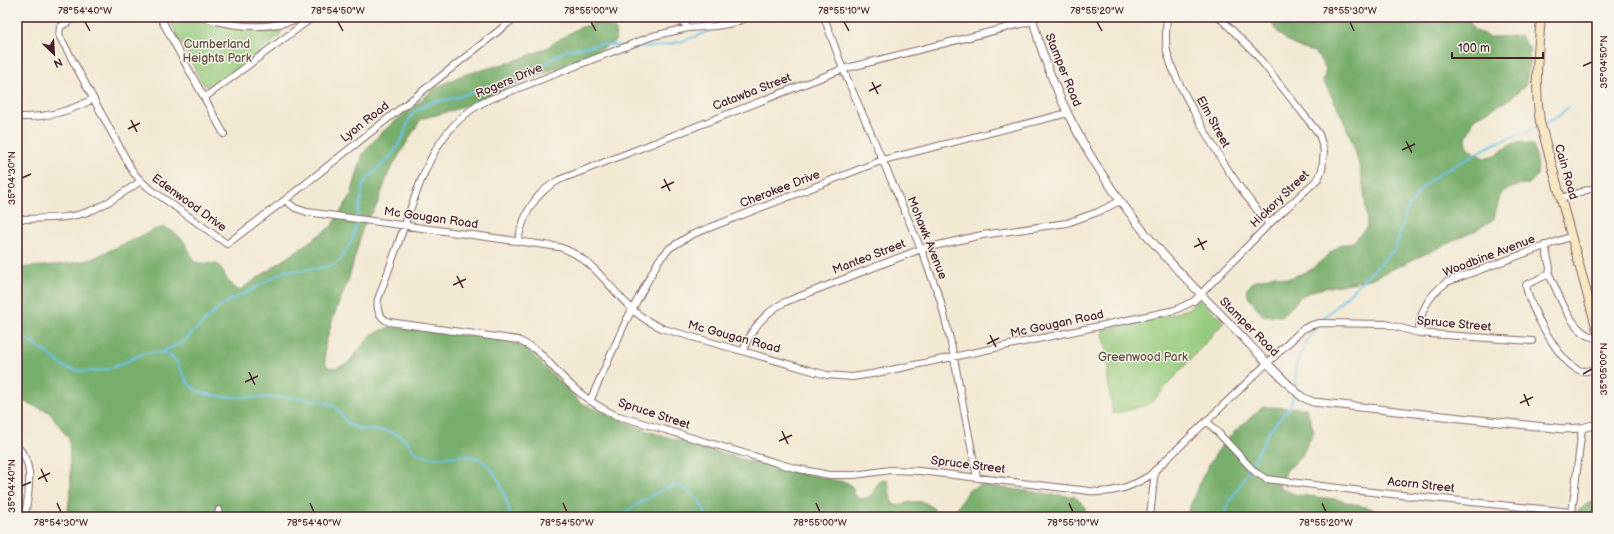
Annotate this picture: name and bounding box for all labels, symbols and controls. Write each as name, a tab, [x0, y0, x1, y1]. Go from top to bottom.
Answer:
text: 78°54'40"W	[58, 5, 112, 17]
text: 78°54'50"W	[311, 5, 365, 17]
text: 78°55'00"W	[564, 5, 618, 17]
text: 78°55'10"W	[818, 5, 870, 17]
text: 78°55'20"W	[1070, 5, 1124, 17]
text: 78°55'30"W	[1323, 5, 1377, 17]
street label: Stamper Road	[1041, 31, 1085, 109]
north arrow	[34, 34, 74, 74]
scale bar	[1452, 34, 1543, 60]
text: 35°04'50"N	[1598, 35, 1610, 89]
park label: Cumberland Heights Park	[182, 37, 252, 66]
text: 100 m	[1458, 41, 1490, 56]
text: N	[52, 55, 65, 70]
street label: Rogers Drive	[473, 60, 545, 102]
street label: Catawba Street	[711, 70, 794, 114]
street label: Elm Street	[1193, 94, 1233, 151]
street label: Lyon Road	[338, 98, 392, 146]
street label: Cain Road	[1551, 142, 1581, 202]
text: 35°04'30"N	[6, 151, 18, 205]
street label: Cherokee Drive	[738, 167, 822, 211]
street label: Hickory Street	[1247, 167, 1313, 231]
street label: Edenwood Drive	[149, 171, 229, 235]
street label: Mohawk Avenue	[904, 194, 950, 282]
street label: Mc Gougan Road	[383, 204, 479, 232]
street label: Woodbine Avenue	[1441, 231, 1537, 281]
street label: Manteo Street	[830, 236, 908, 278]
street label: Stamper Road	[1216, 294, 1282, 360]
street label: Mc Gougan Road	[1009, 307, 1105, 341]
street label: Spruce Street	[1416, 313, 1492, 335]
street label: Mc Gougan Road	[686, 317, 782, 357]
text: 35°05'00"N	[1598, 342, 1610, 396]
park label: Greenwood Park	[1098, 350, 1188, 365]
street label: Spruce Street	[616, 395, 692, 433]
street label: Spruce Street	[930, 453, 1006, 477]
text: 35°04'40"N	[6, 459, 18, 513]
street label: Acorn Street	[1387, 474, 1456, 496]
text: 78°54'30"W	[34, 517, 88, 529]
text: 78°54'40"W	[287, 517, 341, 529]
text: 78°54'50"W	[540, 517, 594, 529]
text: 78°55'00"W	[793, 517, 847, 529]
text: 78°55'10"W	[1047, 517, 1099, 529]
text: 78°55'20"W	[1299, 517, 1353, 529]

